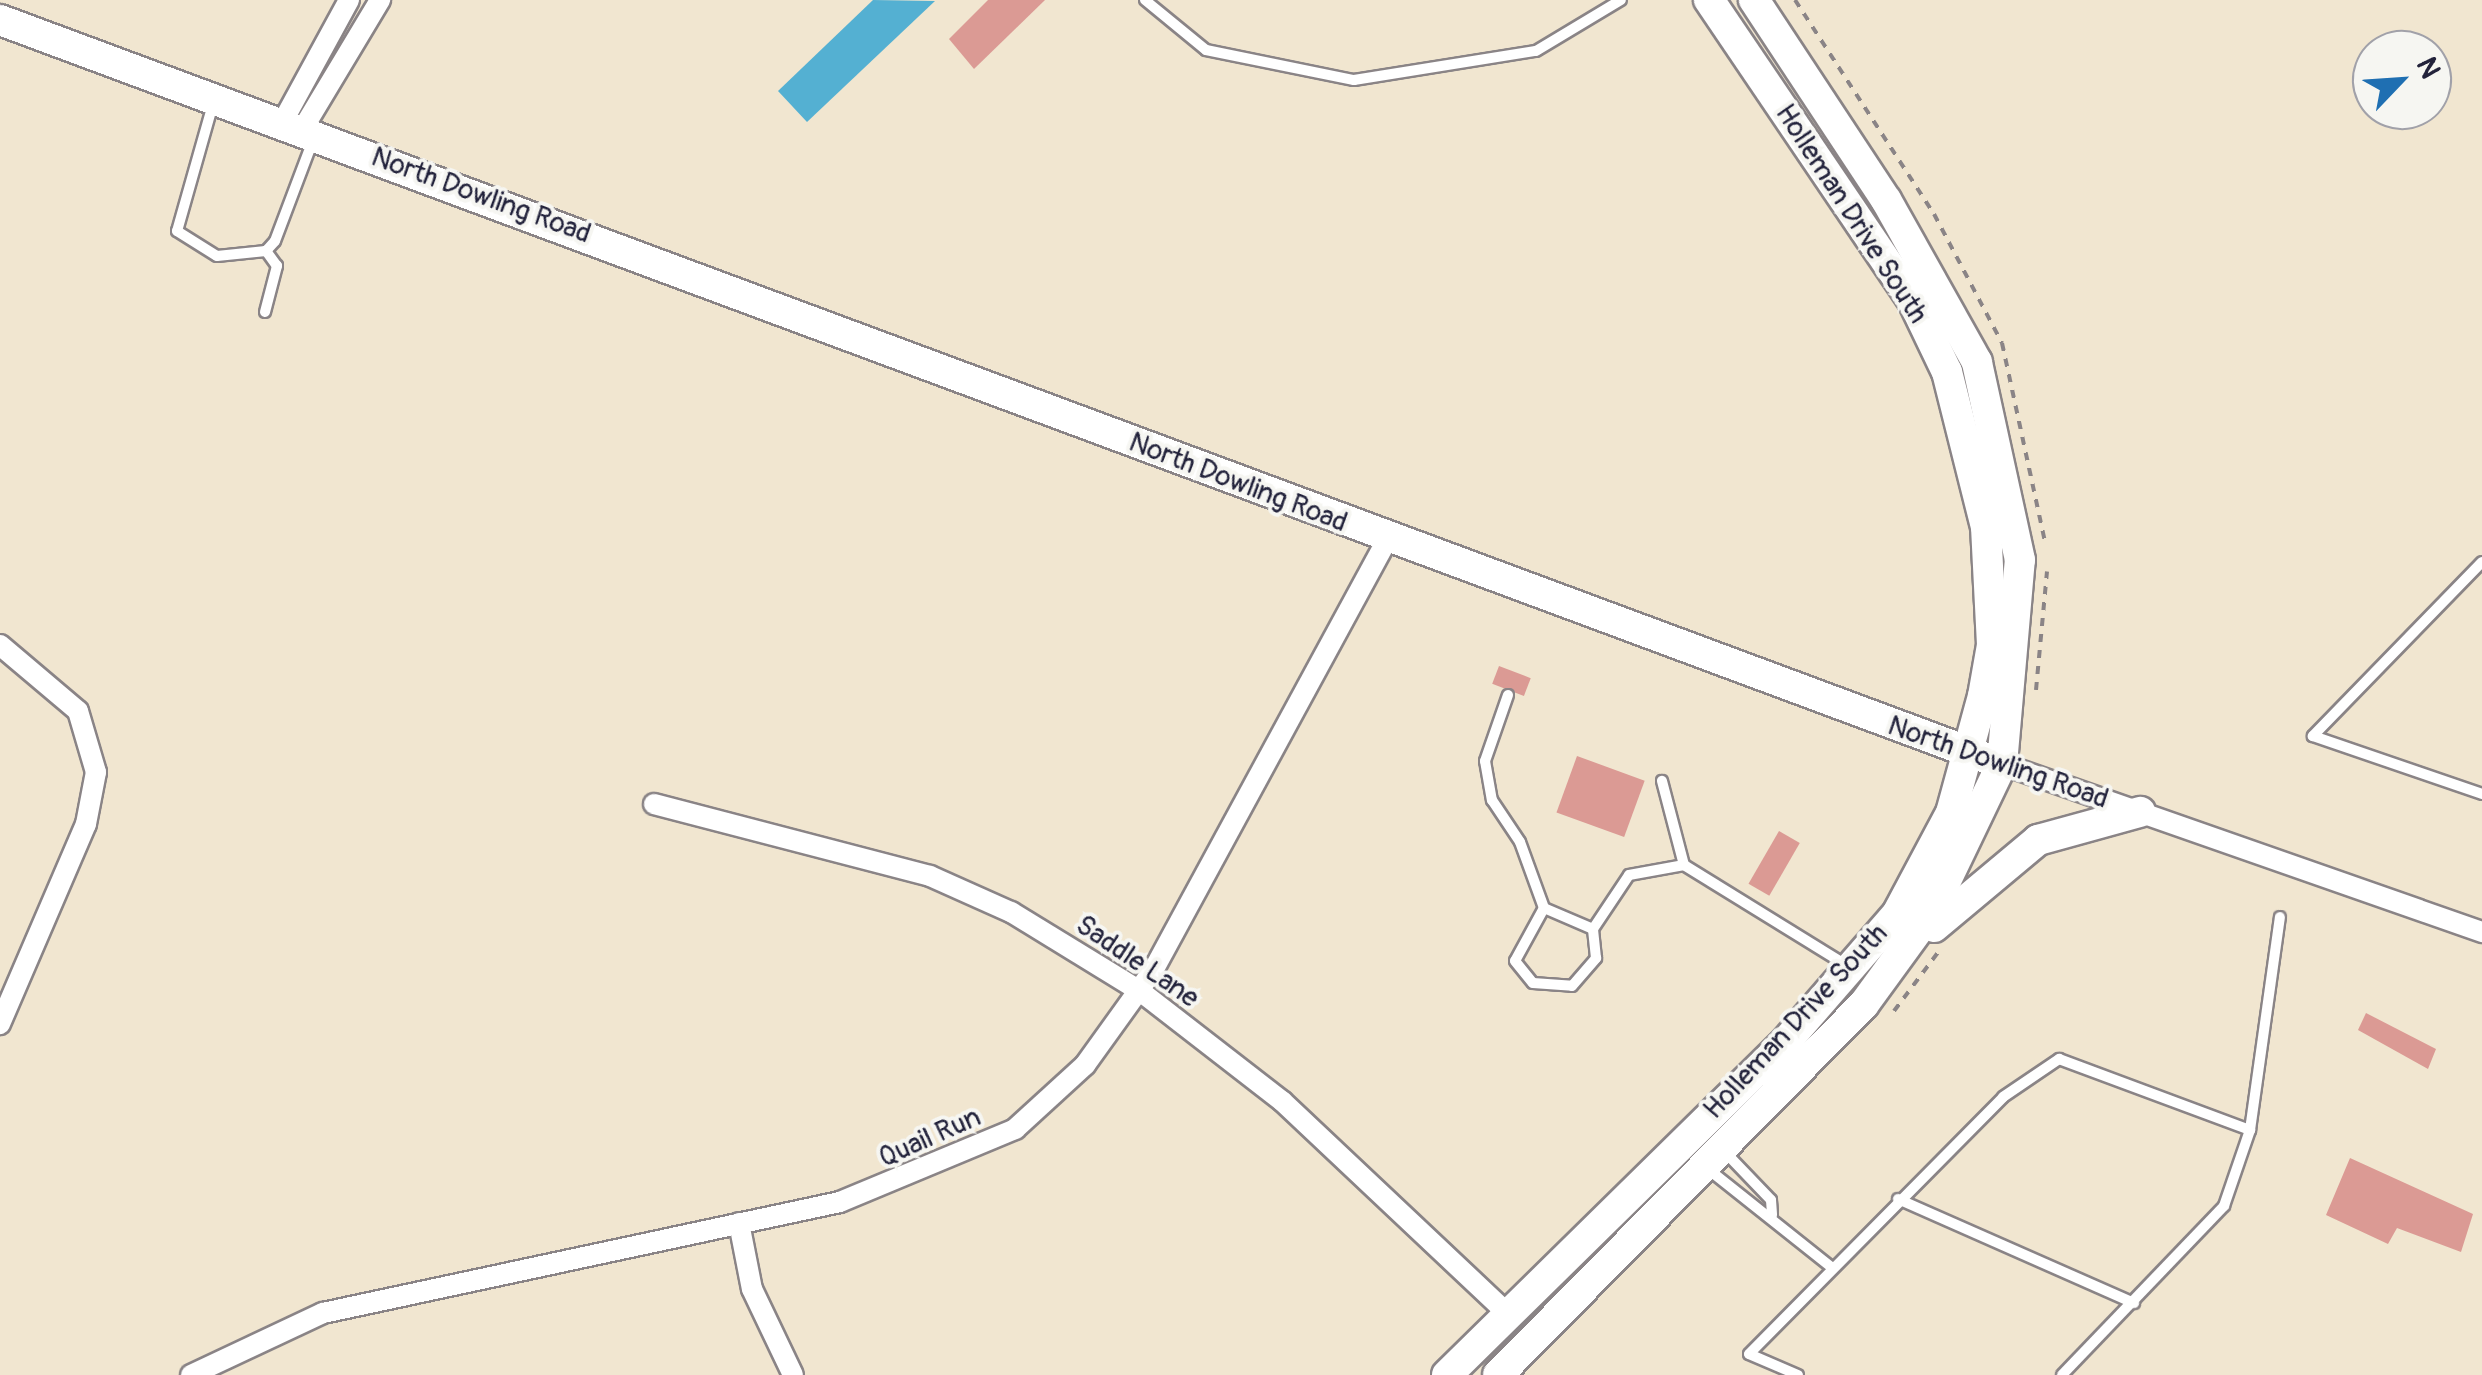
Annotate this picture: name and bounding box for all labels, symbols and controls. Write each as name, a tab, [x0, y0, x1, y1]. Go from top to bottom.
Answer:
north arrow	[2352, 30, 2452, 130]
text: N	[2408, 52, 2448, 84]
street label: Holleman Drive South	[1768, 98, 1934, 330]
street label: North Dowling Road	[367, 141, 595, 251]
street label: North Dowling Road	[1124, 426, 1352, 540]
street label: North Dowling Road	[1883, 710, 2113, 816]
street label: Saddle Lane	[1069, 909, 1205, 1015]
street label: Holleman Drive South	[1697, 918, 1895, 1126]
street label: Quail Run	[874, 1101, 986, 1175]

